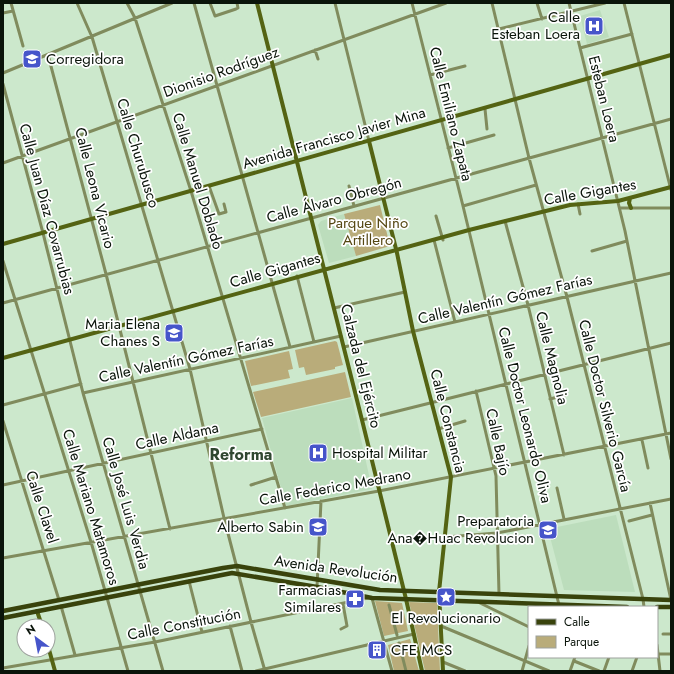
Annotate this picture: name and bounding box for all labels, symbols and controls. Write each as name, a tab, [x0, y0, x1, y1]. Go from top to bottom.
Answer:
place label: Calle Esteban Loera	[491, 6, 580, 45]
hospital icon: Calle Esteban Loera	[583, 15, 605, 37]
street label: Dionisio Rodríguez	[160, 41, 282, 103]
street label: Calle Emiliano Zapata	[424, 45, 478, 183]
school or university icon: Corregidora	[21, 48, 43, 70]
place label: Corregidora	[46, 48, 124, 70]
street label: Esteban Loera	[583, 53, 625, 145]
street label: Calle Churubusco	[111, 96, 165, 210]
street label: Avenida Francisco Javier Mina	[240, 101, 428, 175]
street label: Calle Manuel Doblado	[167, 110, 229, 252]
street label: Calle Juan Díaz Covarrubias	[14, 121, 80, 297]
street label: Calle Leona Vicario	[69, 125, 121, 251]
street label: Calle Álvaro Obregón	[264, 171, 404, 229]
street label: Calle Gigantes	[542, 173, 638, 211]
park label: Parque Niño Artillero	[328, 212, 408, 251]
street label: Calle Gigantes	[227, 247, 323, 293]
street label: Calle Valentín Gómez Farías	[416, 268, 594, 330]
street label: Calzada del Ejército	[335, 302, 387, 430]
street label: Calle Magnolia	[530, 309, 574, 407]
place label: Maria Elena Chanes S	[85, 313, 160, 352]
street label: Calle Doctor Silverio García	[573, 317, 637, 495]
school or university icon: Maria Elena Chanes S	[163, 322, 185, 344]
street label: Calle Doctor Leonardo Oliva	[492, 325, 558, 505]
street label: Calle Valentín Gómez Farías	[97, 330, 275, 388]
street label: Calle Constancia	[425, 367, 471, 475]
street label: Calle Bajío	[480, 406, 516, 478]
street label: Calle Aldama	[133, 416, 221, 456]
street label: Calle Mariano Matamoros	[57, 426, 125, 588]
street label: Calle José Luis Verdia	[97, 434, 155, 572]
hospital icon: Hospital Militar	[307, 442, 329, 464]
place label: Hospital Militar	[332, 442, 428, 464]
district label: Reforma	[210, 443, 272, 466]
street label: Calle Federico Medrano	[258, 463, 412, 511]
street label: Calle Clavel	[20, 468, 64, 546]
place label: Preparatoria Ana�Huac Revolucion	[388, 510, 534, 549]
place label: Alberto Sabin	[217, 516, 304, 538]
school or university icon: Alberto Sabin	[307, 516, 329, 538]
school or university icon: Preparatoria Ana�Huac Revolucion	[537, 519, 559, 541]
street label: Avenida Revolución	[273, 549, 399, 589]
place label: Farmacias Similares	[278, 579, 341, 618]
place icon: El Revolucionario	[435, 586, 457, 608]
pharmacy icon: Farmacias Similares	[344, 588, 366, 610]
street label: Calle Constitución	[125, 602, 243, 646]
legend	[528, 606, 658, 658]
place label: El Revolucionario	[391, 607, 501, 629]
text: Calle	[564, 613, 590, 631]
north arrow	[16, 618, 56, 658]
text: N	[23, 620, 39, 639]
text: Parque	[564, 633, 599, 651]
building icon: CFE MCS	[366, 639, 388, 661]
place label: CFE MCS	[391, 639, 452, 661]

